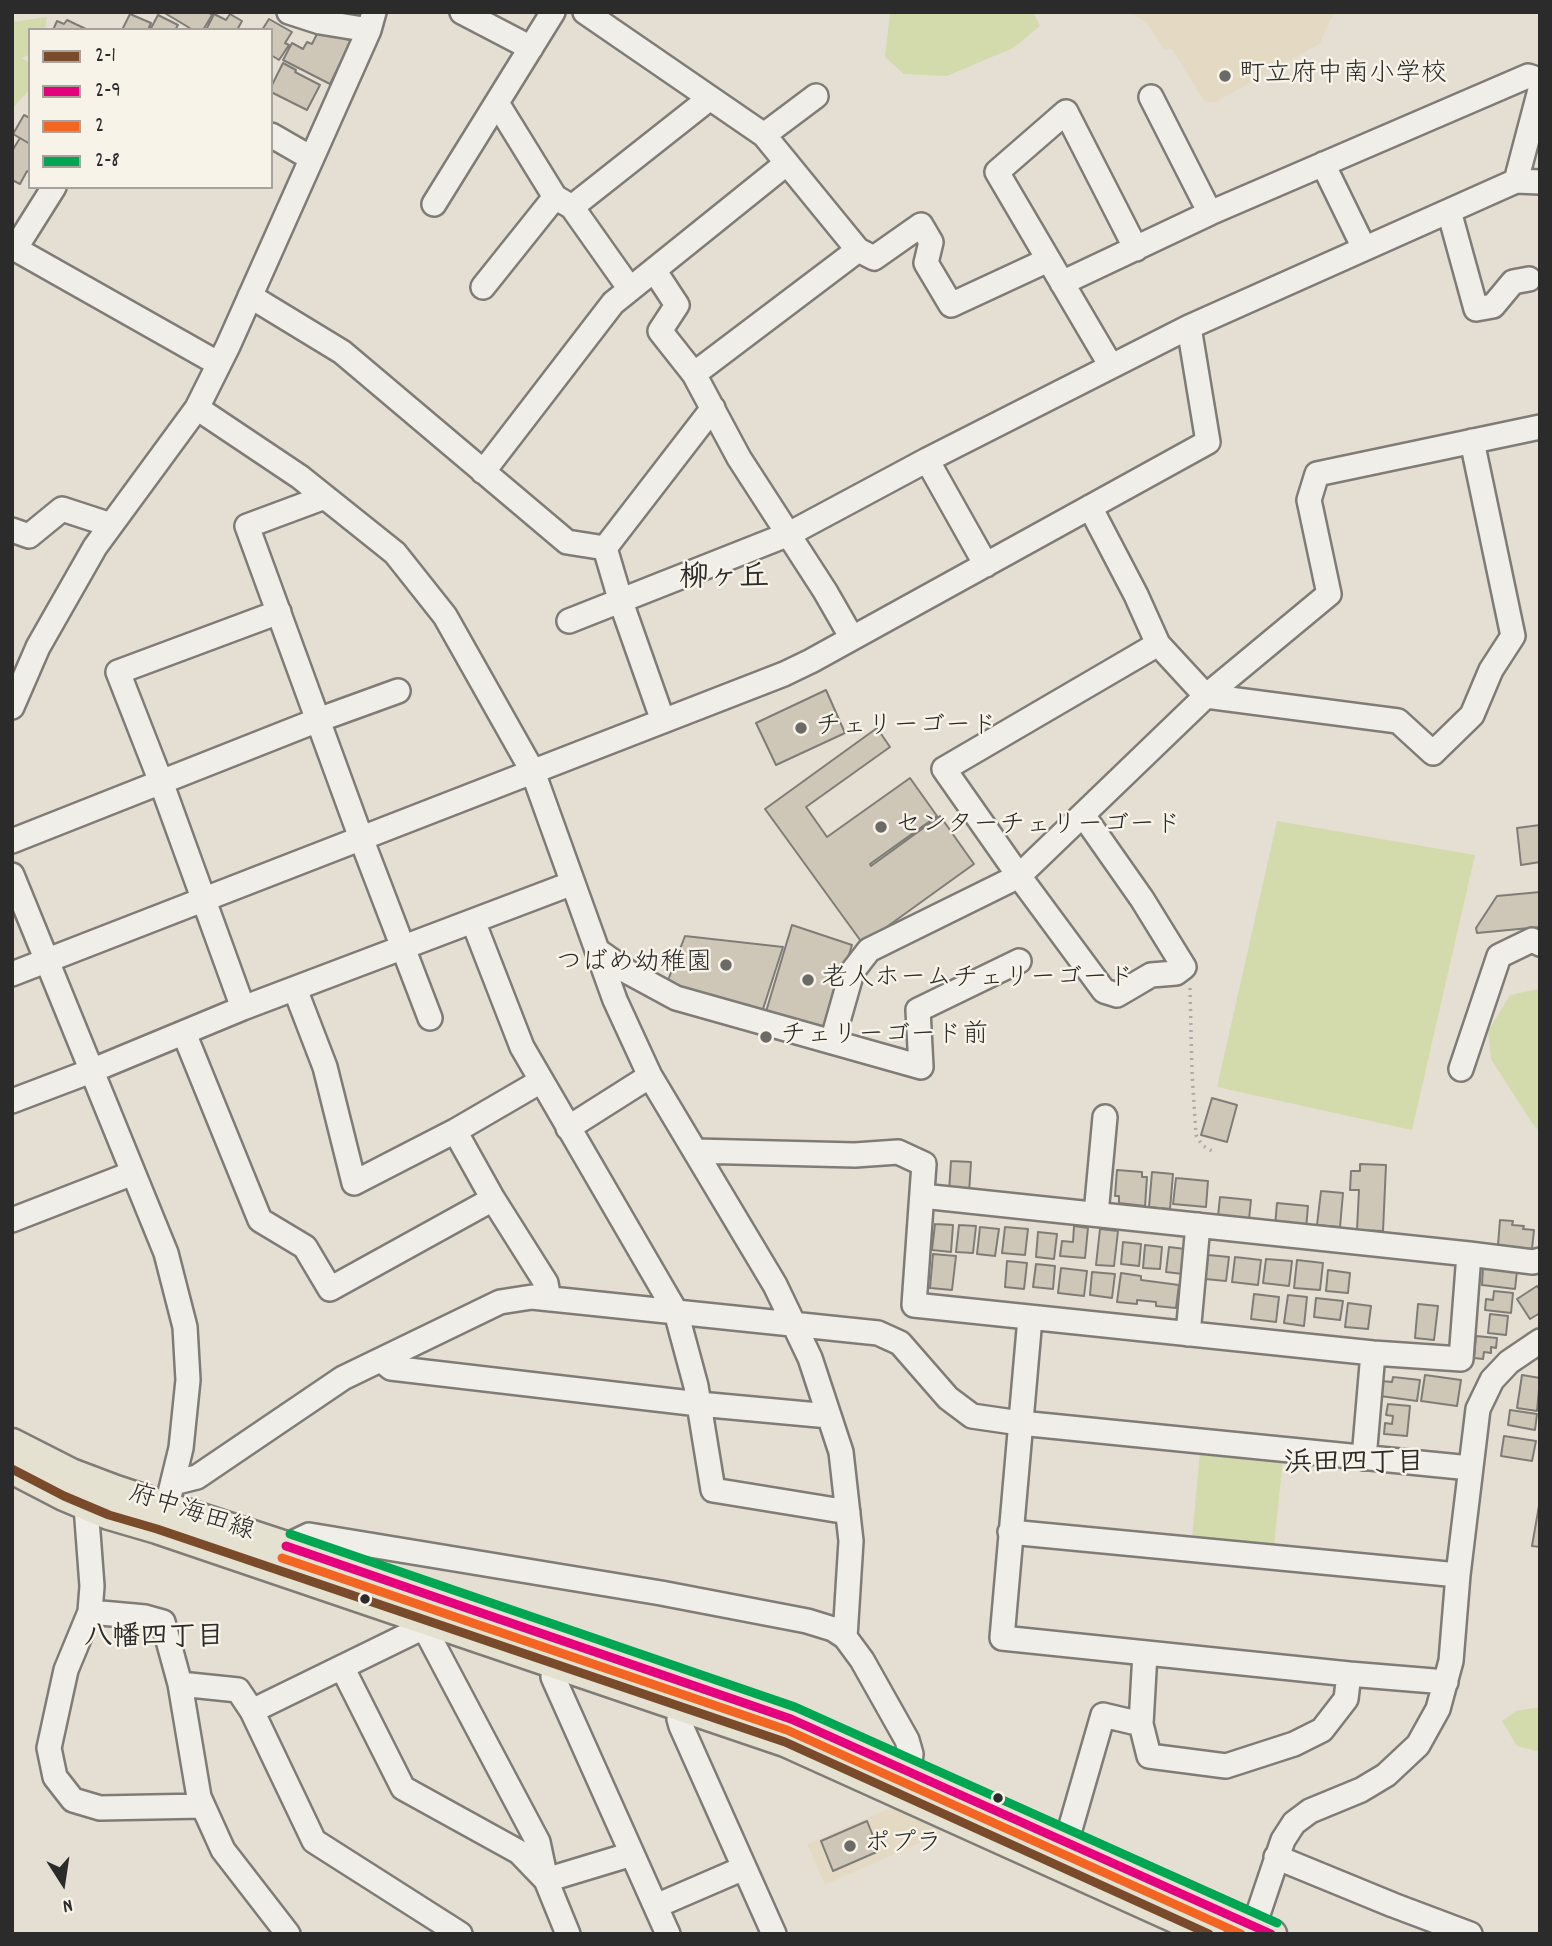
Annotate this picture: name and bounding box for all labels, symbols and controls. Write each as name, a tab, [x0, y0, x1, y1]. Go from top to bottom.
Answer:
legend	[28, 28, 273, 189]
text: 2-1	[95, 42, 116, 72]
place label: 町立府中南小学校	[1239, 60, 1447, 92]
marker: 町立府中南小学校	[1217, 68, 1233, 84]
text: 2-9	[95, 77, 121, 107]
text: 2	[95, 112, 104, 142]
text: 2-8	[95, 147, 120, 177]
district label: 柳ヶ丘	[679, 563, 769, 599]
place label: チェリーゴード	[815, 712, 997, 744]
marker: チェリーゴード	[793, 720, 809, 736]
place label: センターチェリーゴード	[895, 811, 1181, 843]
marker: センターチェリーゴード	[873, 819, 889, 835]
place label: つばめ幼稚園	[556, 949, 712, 981]
marker: つばめ幼稚園	[718, 957, 734, 973]
place label: 老人ホームチェリーゴード	[822, 964, 1134, 996]
marker: 老人ホームチェリーゴード	[800, 972, 816, 988]
place label: チェリーゴード前	[780, 1021, 988, 1053]
marker: チェリーゴード前	[758, 1029, 774, 1045]
district label: 浜田四丁目	[1284, 1449, 1424, 1483]
street label: 府中海田線	[124, 1480, 258, 1550]
unlabelled marker	[358, 1592, 372, 1606]
district label: 八幡四丁目	[84, 1623, 224, 1657]
unlabelled marker	[991, 1791, 1005, 1805]
place label: ポプラ	[864, 1830, 942, 1862]
marker: ポプラ	[842, 1838, 858, 1854]
north arrow	[28, 1848, 98, 1918]
text: N	[60, 1890, 75, 1918]

